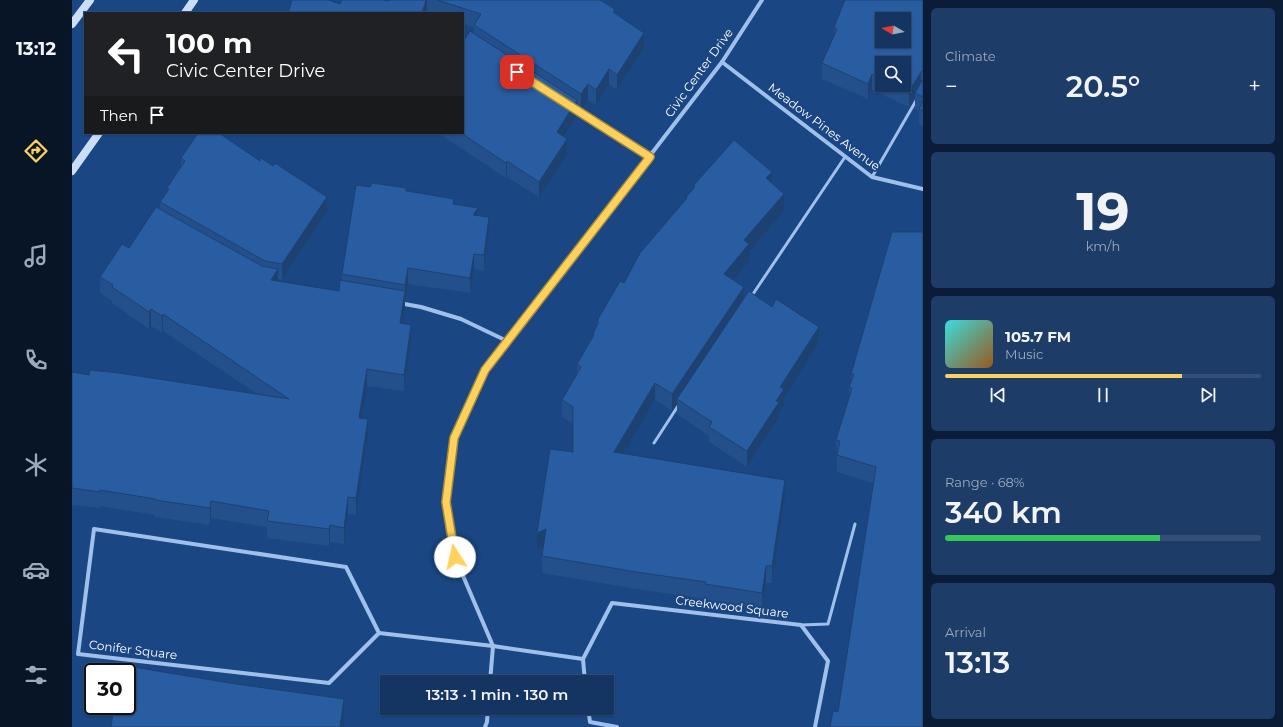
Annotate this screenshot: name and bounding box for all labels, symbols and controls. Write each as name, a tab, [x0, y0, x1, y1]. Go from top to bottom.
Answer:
north arrow	[875, 12, 911, 48]
map controls	[875, 12, 911, 92]
street label: Civic Center Drive	[661, 25, 736, 120]
text: 100 m	[166, 26, 252, 60]
icon: left	[100, 28, 152, 80]
text: 13:12	[16, 38, 56, 60]
text: Climate	[945, 48, 996, 64]
pin	[500, 55, 534, 89]
button: search	[875, 56, 911, 92]
text: Civic Center Drive	[166, 60, 325, 82]
icon: arrive	[506, 61, 528, 83]
text: 20.5°	[1066, 68, 1140, 105]
text: −	[945, 73, 958, 100]
text: +	[1248, 73, 1261, 100]
street label: Meadow Pines Avenue	[765, 80, 883, 174]
icon: arrive	[146, 104, 168, 126]
text: Then	[100, 106, 138, 125]
icon: directions	[22, 137, 50, 165]
text: 19	[1076, 180, 1130, 243]
text: km/h	[1086, 238, 1120, 254]
icon: music	[22, 242, 50, 270]
text: 105.7 FM	[1005, 327, 1071, 346]
icon: phone	[22, 346, 50, 374]
text: Music	[1005, 346, 1043, 362]
icon: previous	[987, 384, 1009, 406]
icon: pause	[1092, 384, 1114, 406]
icon: next	[1197, 384, 1219, 406]
icon: climate	[22, 451, 50, 479]
text: Range · 68%	[945, 474, 1025, 490]
text: 340 km	[945, 494, 1062, 531]
position arrow	[434, 536, 476, 578]
icon: car	[22, 556, 50, 584]
street label: Creekwood Square	[675, 592, 789, 621]
text: Arrival	[945, 624, 986, 640]
street label: Conifer Square	[88, 637, 178, 662]
text: 13:13	[945, 644, 1010, 681]
icon: filters	[22, 661, 50, 689]
speed limit sign: 30	[84, 663, 136, 715]
text: 13:13 · 1 min · 130 m	[426, 685, 568, 704]

